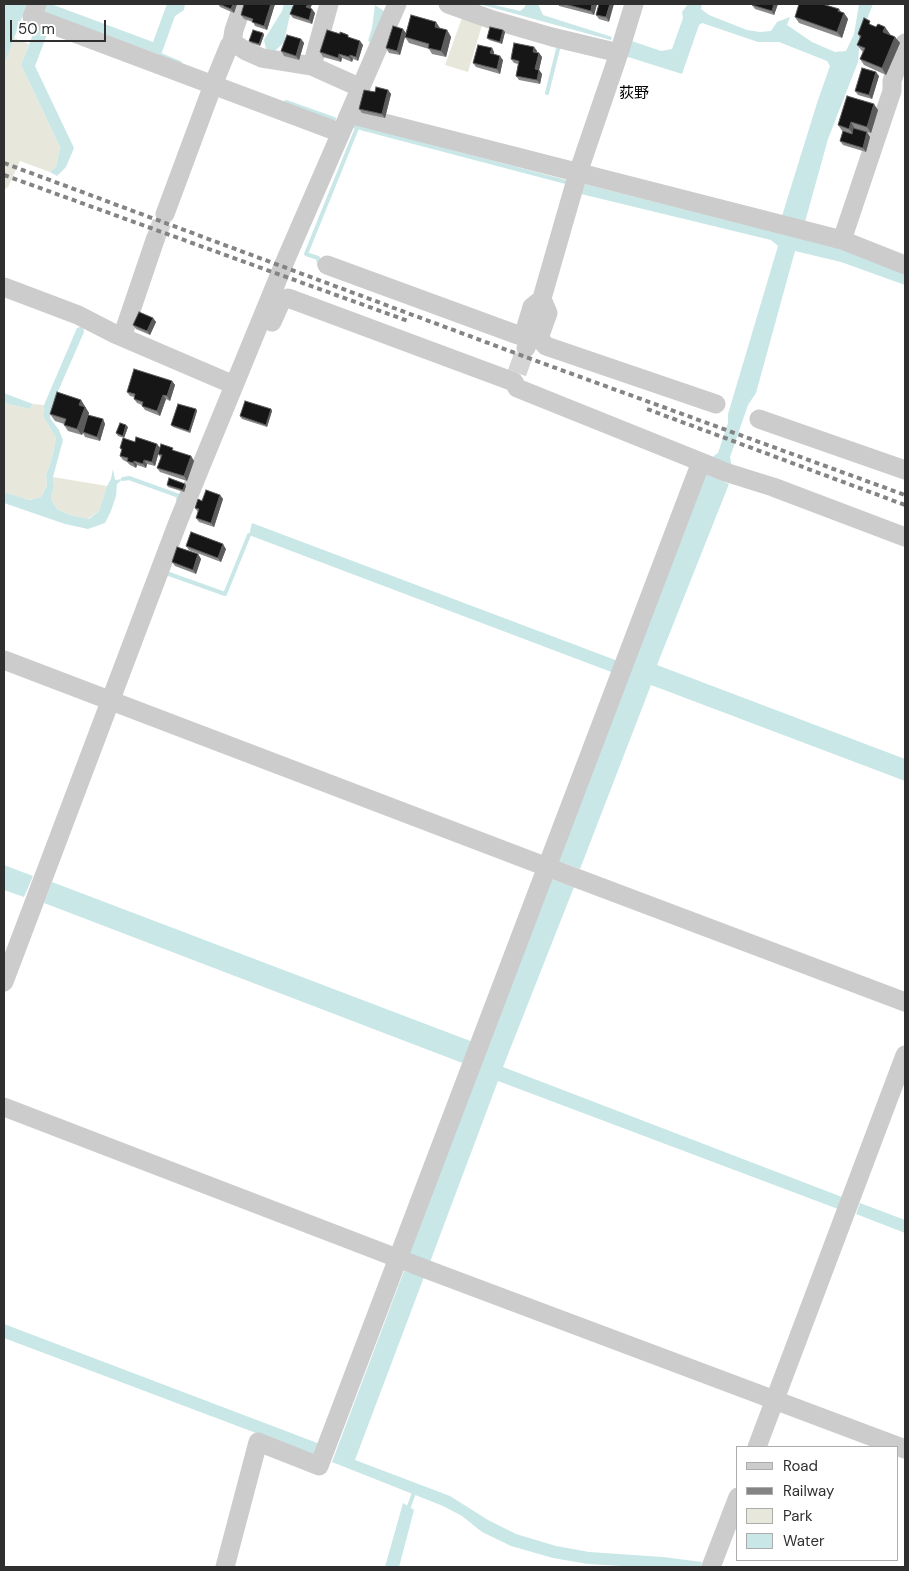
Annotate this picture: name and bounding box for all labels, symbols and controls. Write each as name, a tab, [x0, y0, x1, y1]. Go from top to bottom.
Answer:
scale bar	[12, 10, 109, 42]
text: 50 m	[18, 19, 55, 39]
district label: 荻野	[619, 85, 649, 103]
legend	[736, 1446, 899, 1561]
text: Road	[783, 1456, 818, 1476]
text: Railway	[783, 1481, 834, 1501]
text: Park	[783, 1506, 813, 1526]
text: Water	[783, 1531, 824, 1551]

